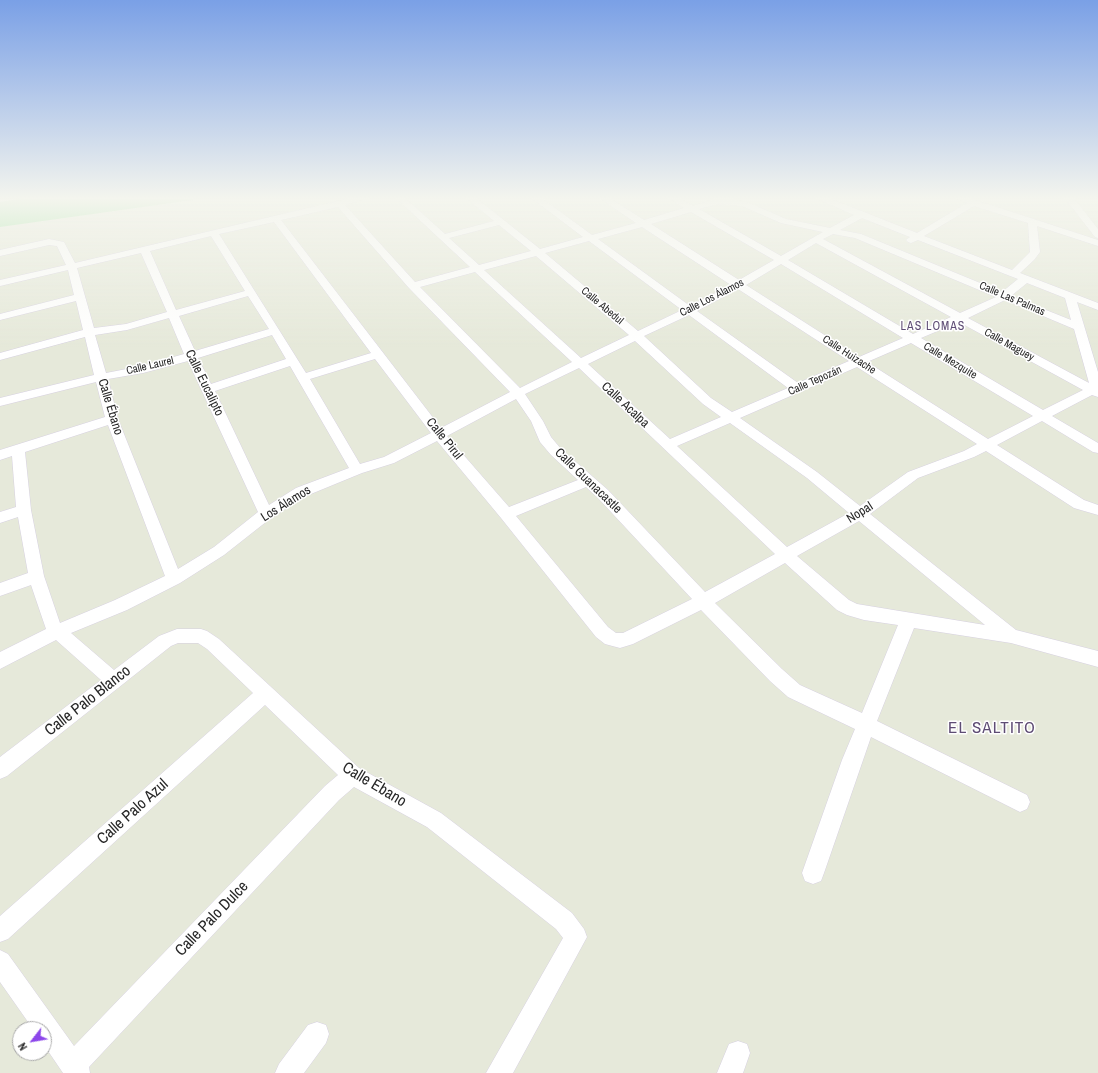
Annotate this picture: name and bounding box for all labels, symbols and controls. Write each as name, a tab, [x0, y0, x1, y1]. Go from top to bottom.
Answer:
street label: Calle Los Álamos	[678, 276, 746, 320]
street label: Calle Las Palmas	[977, 279, 1047, 319]
street label: Calle Abedul	[578, 285, 626, 327]
district label: LAS LOMAS	[901, 320, 965, 334]
street label: Calle Maguey	[982, 326, 1036, 364]
street label: Calle Huizache	[820, 333, 878, 377]
street label: Calle Mezquite	[921, 340, 979, 382]
street label: Calle Eucalipto	[181, 347, 227, 419]
street label: Calle Laurel	[125, 354, 175, 378]
street label: Calle Tepozán	[786, 363, 844, 399]
street label: Calle Ébano	[94, 377, 126, 437]
street label: Calle Acalpa	[598, 379, 652, 431]
street label: Calle Pirul	[422, 415, 466, 463]
street label: Calle Guanacastle	[551, 445, 625, 517]
street label: Los Álamos	[258, 483, 314, 525]
street label: Nopal	[844, 499, 876, 527]
street label: Calle Palo Blanco	[41, 662, 135, 740]
district label: EL SALTITO	[948, 718, 1036, 738]
street label: Calle Ébano	[338, 758, 410, 812]
street label: Calle Palo Azul	[94, 775, 172, 849]
street label: Calle Palo Dulce	[171, 877, 253, 961]
north arrow	[12, 1021, 52, 1061]
text: N	[15, 1040, 30, 1053]

